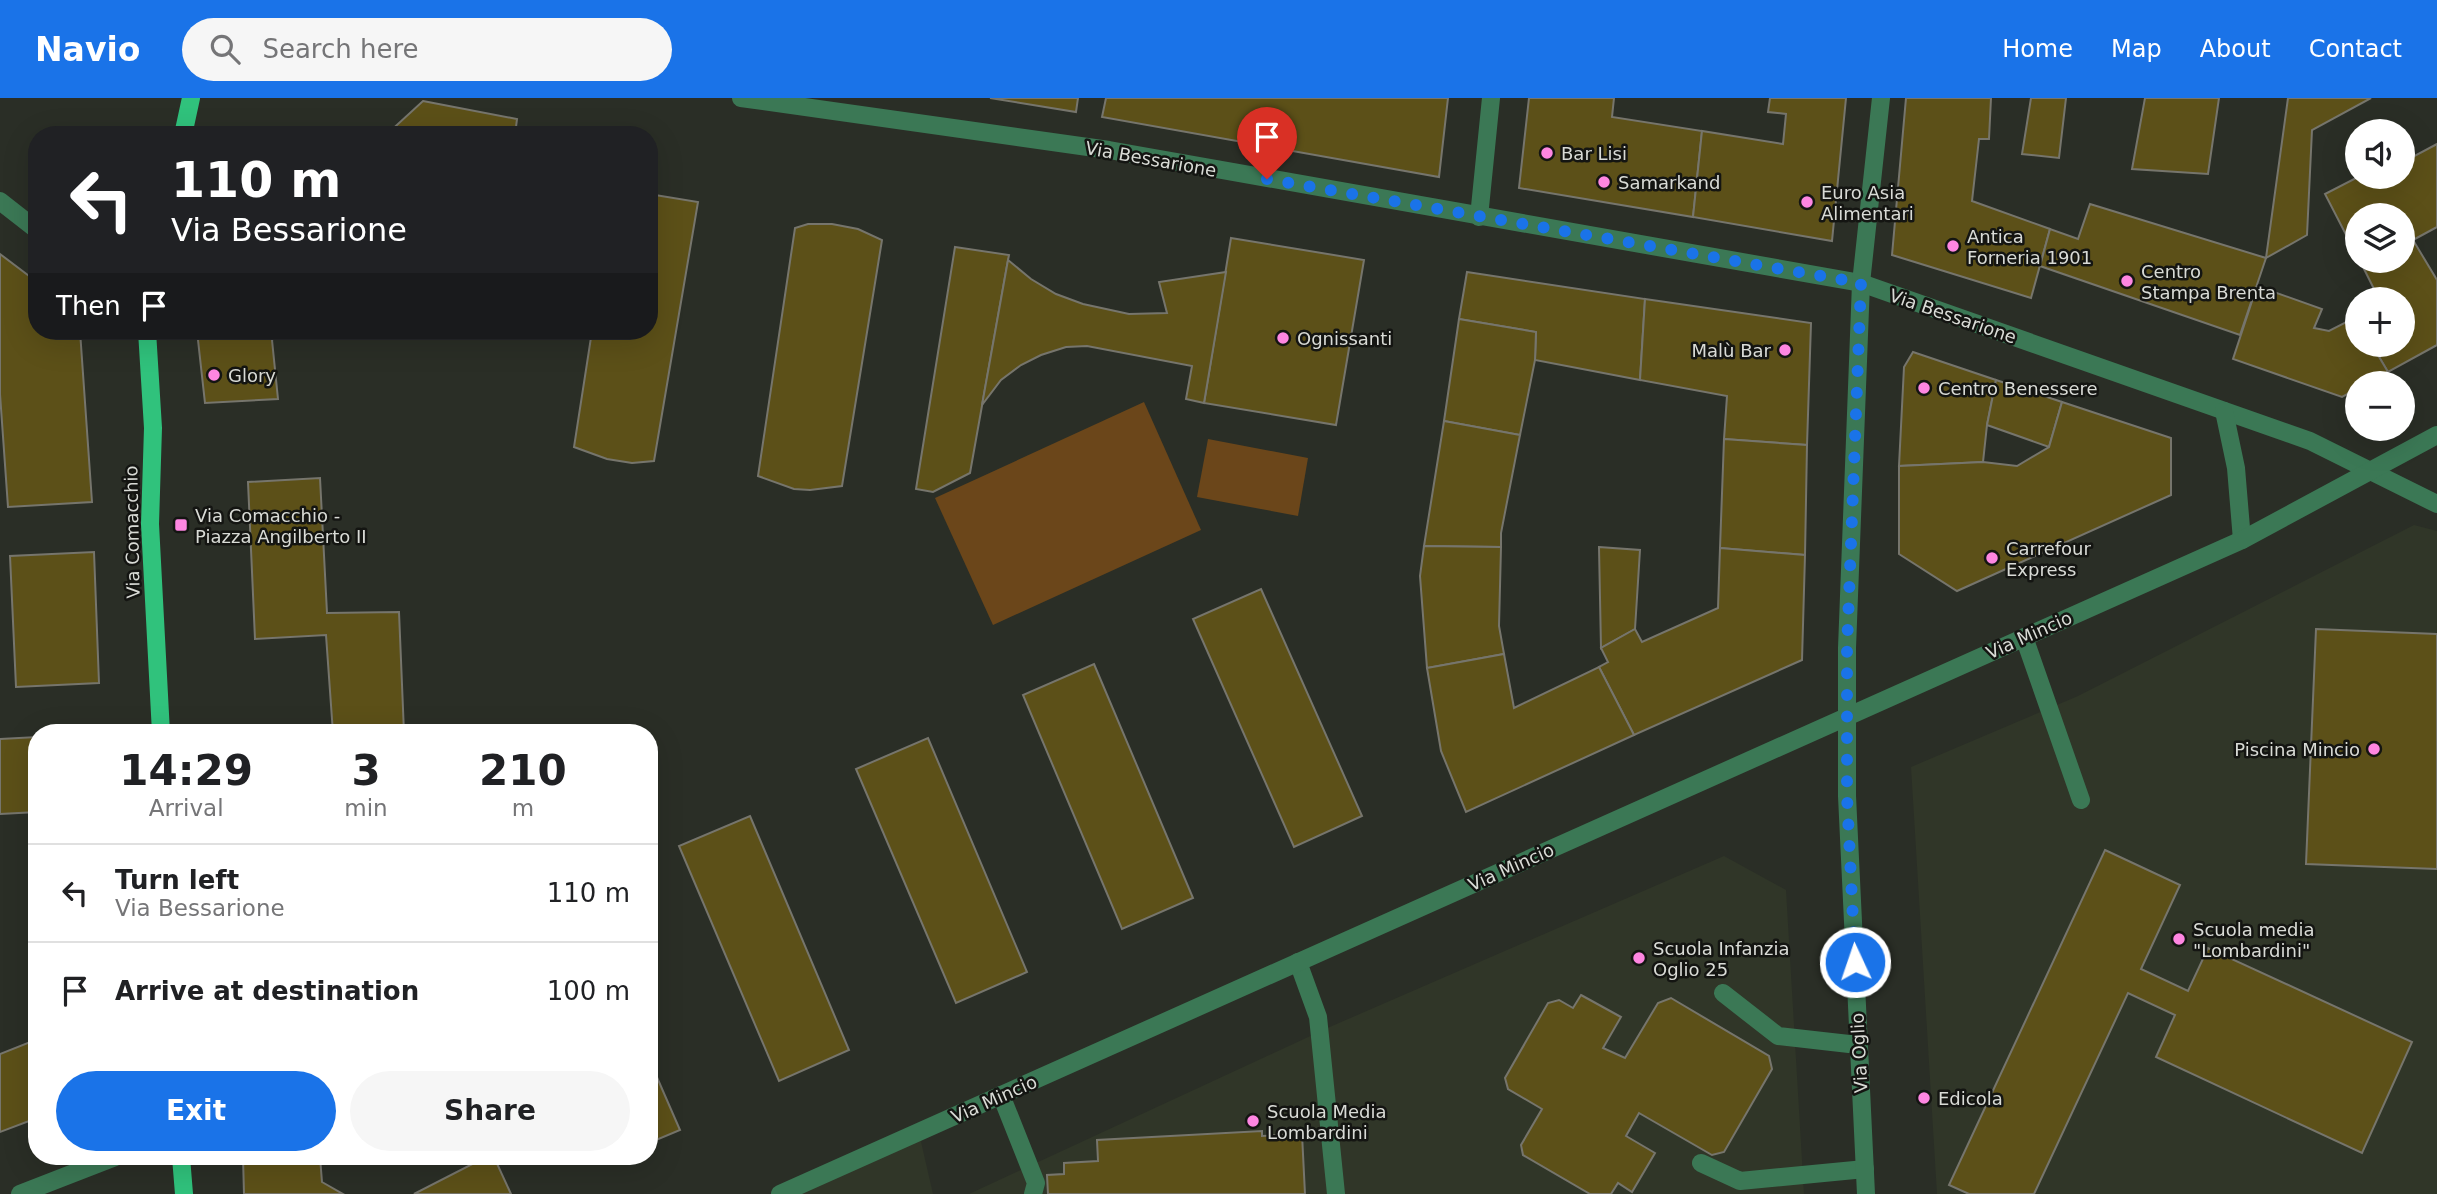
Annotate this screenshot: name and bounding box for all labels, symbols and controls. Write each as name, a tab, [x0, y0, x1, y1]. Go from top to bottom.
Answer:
search box	[182, 18, 672, 81]
text: Navio	[35, 30, 140, 69]
icon: search	[206, 30, 244, 68]
text: Search here	[262, 34, 419, 64]
text: Home	[2002, 35, 2073, 63]
text: Map	[2111, 35, 2162, 63]
text: About	[2200, 35, 2271, 63]
text: Contact	[2309, 35, 2402, 63]
pin	[1237, 107, 1297, 179]
icon: arrive	[1248, 118, 1286, 156]
map controls	[2345, 119, 2415, 441]
button: sound	[2345, 119, 2415, 189]
street label: Via Bessarione	[1084, 137, 1218, 181]
place label: Bar Lisi	[1561, 143, 1627, 164]
marker: Bar Lisi	[1539, 145, 1555, 161]
text: 110 m	[171, 152, 341, 209]
icon: left	[56, 154, 147, 245]
place label: Samarkand	[1618, 172, 1720, 193]
marker: Samarkand	[1596, 174, 1612, 190]
place label: Euro Asia Alimentari	[1821, 182, 1914, 224]
marker: Euro Asia Alimentari	[1799, 194, 1815, 210]
button: layers	[2345, 203, 2415, 273]
text: Via Bessarione	[171, 211, 407, 249]
place label: Antica Forneria 1901	[1967, 226, 2092, 268]
marker: Antica Forneria 1901	[1945, 238, 1961, 254]
place label: Centro Stampa Brenta	[2141, 261, 2276, 303]
marker: Centro Stampa Brenta	[2119, 273, 2135, 289]
street label: Via Bessarione	[1887, 284, 2019, 348]
icon: arrive	[135, 287, 173, 325]
button: +	[2345, 287, 2415, 357]
text: Then	[56, 291, 121, 321]
place label: Ognissanti	[1297, 328, 1392, 349]
marker: Ognissanti	[1275, 330, 1291, 346]
place label: Malù Bar	[1692, 340, 1772, 361]
marker: Malù Bar	[1777, 342, 1793, 358]
place label: Glory	[228, 365, 276, 386]
marker: Glory	[206, 367, 222, 383]
button: −	[2345, 371, 2415, 441]
place label: Centro Benessere	[1938, 378, 2098, 399]
marker: Centro Benessere	[1916, 380, 1932, 396]
street label: Via Comacchio	[120, 465, 144, 599]
place label: Via Comacchio - Piazza Angilberto II	[195, 505, 367, 547]
marker: Via Comacchio - Piazza Angilberto II	[173, 517, 189, 533]
place label: Carrefour Express	[2006, 538, 2092, 580]
marker: Carrefour Express	[1984, 550, 2000, 566]
street label: Via Mincio	[1983, 607, 2075, 663]
place label: Piscina Mincio	[2234, 739, 2360, 760]
marker: Piscina Mincio	[2366, 741, 2382, 757]
text: 14:29	[119, 746, 253, 795]
text: 3	[351, 746, 381, 795]
text: 210	[479, 746, 567, 795]
text: Arrival	[149, 795, 224, 821]
text: min	[344, 795, 388, 821]
text: m	[512, 795, 534, 821]
street label: Via Mincio	[1465, 839, 1557, 895]
text: Turn left	[115, 865, 239, 895]
icon: left	[56, 874, 94, 912]
text: 110 m	[547, 878, 630, 908]
text: Via Bessarione	[115, 895, 285, 921]
place label: Scuola media "Lombardini"	[2193, 919, 2315, 961]
position arrow	[1818, 925, 1892, 999]
marker: Scuola media "Lombardini"	[2171, 931, 2187, 947]
place label: Scuola Infanzia Oglio 25	[1653, 938, 1789, 980]
marker: Scuola Infanzia Oglio 25	[1631, 950, 1647, 966]
icon: arrive	[56, 972, 94, 1010]
text: Arrive at destination	[115, 976, 419, 1006]
text: 100 m	[547, 976, 630, 1006]
street label: Via Oglio	[1846, 1012, 1872, 1094]
button: Exit	[56, 1071, 336, 1151]
button: Share	[350, 1071, 630, 1151]
street label: Via Mincio	[948, 1071, 1040, 1127]
place label: Edicola	[1938, 1088, 2003, 1109]
marker: Edicola	[1916, 1090, 1932, 1106]
place label: Scuola Media Lombardini	[1267, 1101, 1387, 1143]
marker: Scuola Media Lombardini	[1245, 1113, 1261, 1129]

